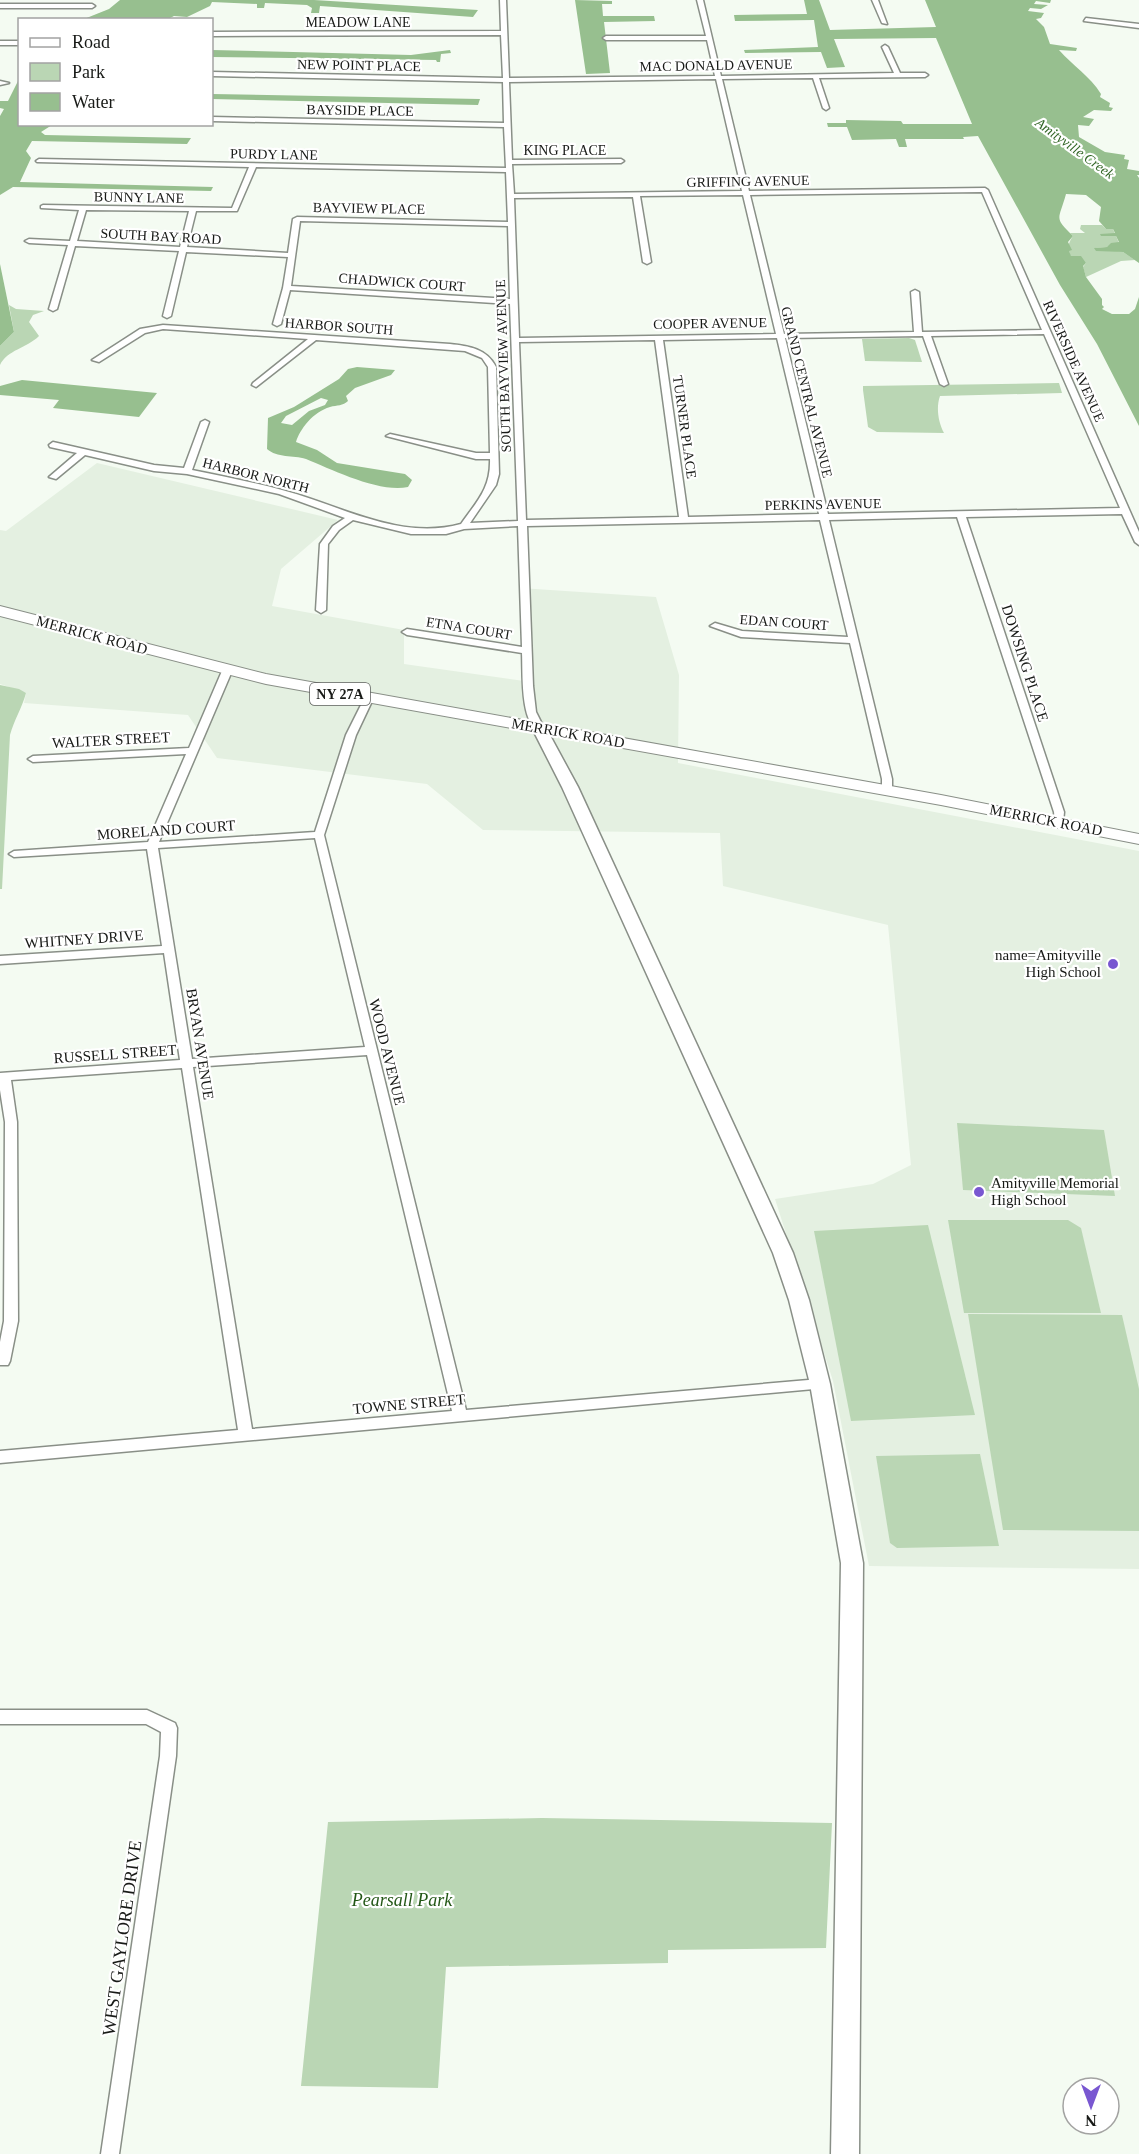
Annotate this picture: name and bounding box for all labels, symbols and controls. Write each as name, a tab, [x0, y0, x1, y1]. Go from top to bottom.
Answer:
street label: MEADOW LANE	[305, 15, 411, 30]
legend	[18, 18, 213, 126]
text: Road	[72, 32, 110, 52]
street label: NEW POINT PLACE	[297, 57, 421, 74]
street label: MAC DONALD AVENUE	[639, 57, 793, 74]
text: Park	[72, 62, 105, 82]
text: Water	[72, 92, 115, 112]
street label: BAYSIDE PLACE	[306, 102, 414, 119]
water label: Amityville Creek	[1032, 114, 1117, 182]
street label: KING PLACE	[524, 143, 606, 158]
street label: PURDY LANE	[230, 146, 318, 163]
street label: GRIFFING AVENUE	[686, 173, 810, 190]
street label: BUNNY LANE	[94, 189, 184, 206]
street label: BAYVIEW PLACE	[313, 200, 425, 217]
street label: SOUTH BAY ROAD	[100, 226, 222, 247]
street label: CHADWICK COURT	[338, 271, 466, 294]
street label: SOUTH BAYVIEW AVENUE	[493, 279, 514, 453]
street label: RIVERSIDE AVENUE	[1040, 298, 1107, 424]
street label: GRAND CENTRAL AVENUE	[778, 305, 835, 479]
street label: HARBOR SOUTH	[284, 315, 394, 338]
street label: COOPER AVENUE	[653, 315, 767, 332]
street label: TURNER PLACE	[670, 375, 699, 480]
street label: HARBOR NORTH	[201, 455, 311, 496]
street label: PERKINS AVENUE	[764, 496, 882, 513]
street label: DOWSING PLACE	[999, 602, 1051, 724]
street label: MERRICK ROAD	[35, 612, 150, 658]
street label: EDAN COURT	[739, 612, 829, 633]
street label: ETNA COURT	[425, 614, 513, 643]
road number: NY 27A	[310, 683, 370, 705]
street label: MERRICK ROAD	[510, 715, 626, 751]
street label: WALTER STREET	[52, 729, 170, 751]
street label: MERRICK ROAD	[988, 801, 1104, 839]
street label: MORELAND COURT	[96, 817, 236, 843]
street label: WHITNEY DRIVE	[24, 927, 144, 951]
place label: name=Amityville High School	[995, 947, 1101, 980]
marker: name=Amityville High School	[1106, 957, 1120, 971]
street label: BRYAN AVENUE	[183, 987, 217, 1101]
street label: WOOD AVENUE	[366, 997, 408, 1107]
street label: RUSSELL STREET	[53, 1042, 177, 1066]
place label: Amityville Memorial High School	[991, 1175, 1119, 1208]
marker: Amityville Memorial High School	[972, 1185, 986, 1199]
street label: TOWNE STREET	[352, 1391, 466, 1417]
street label: WEST GAYLORE DRIVE	[98, 1839, 146, 2037]
park label: Pearsall Park	[351, 1890, 453, 1910]
north arrow	[1061, 2076, 1121, 2136]
text: N	[1085, 2112, 1097, 2129]

